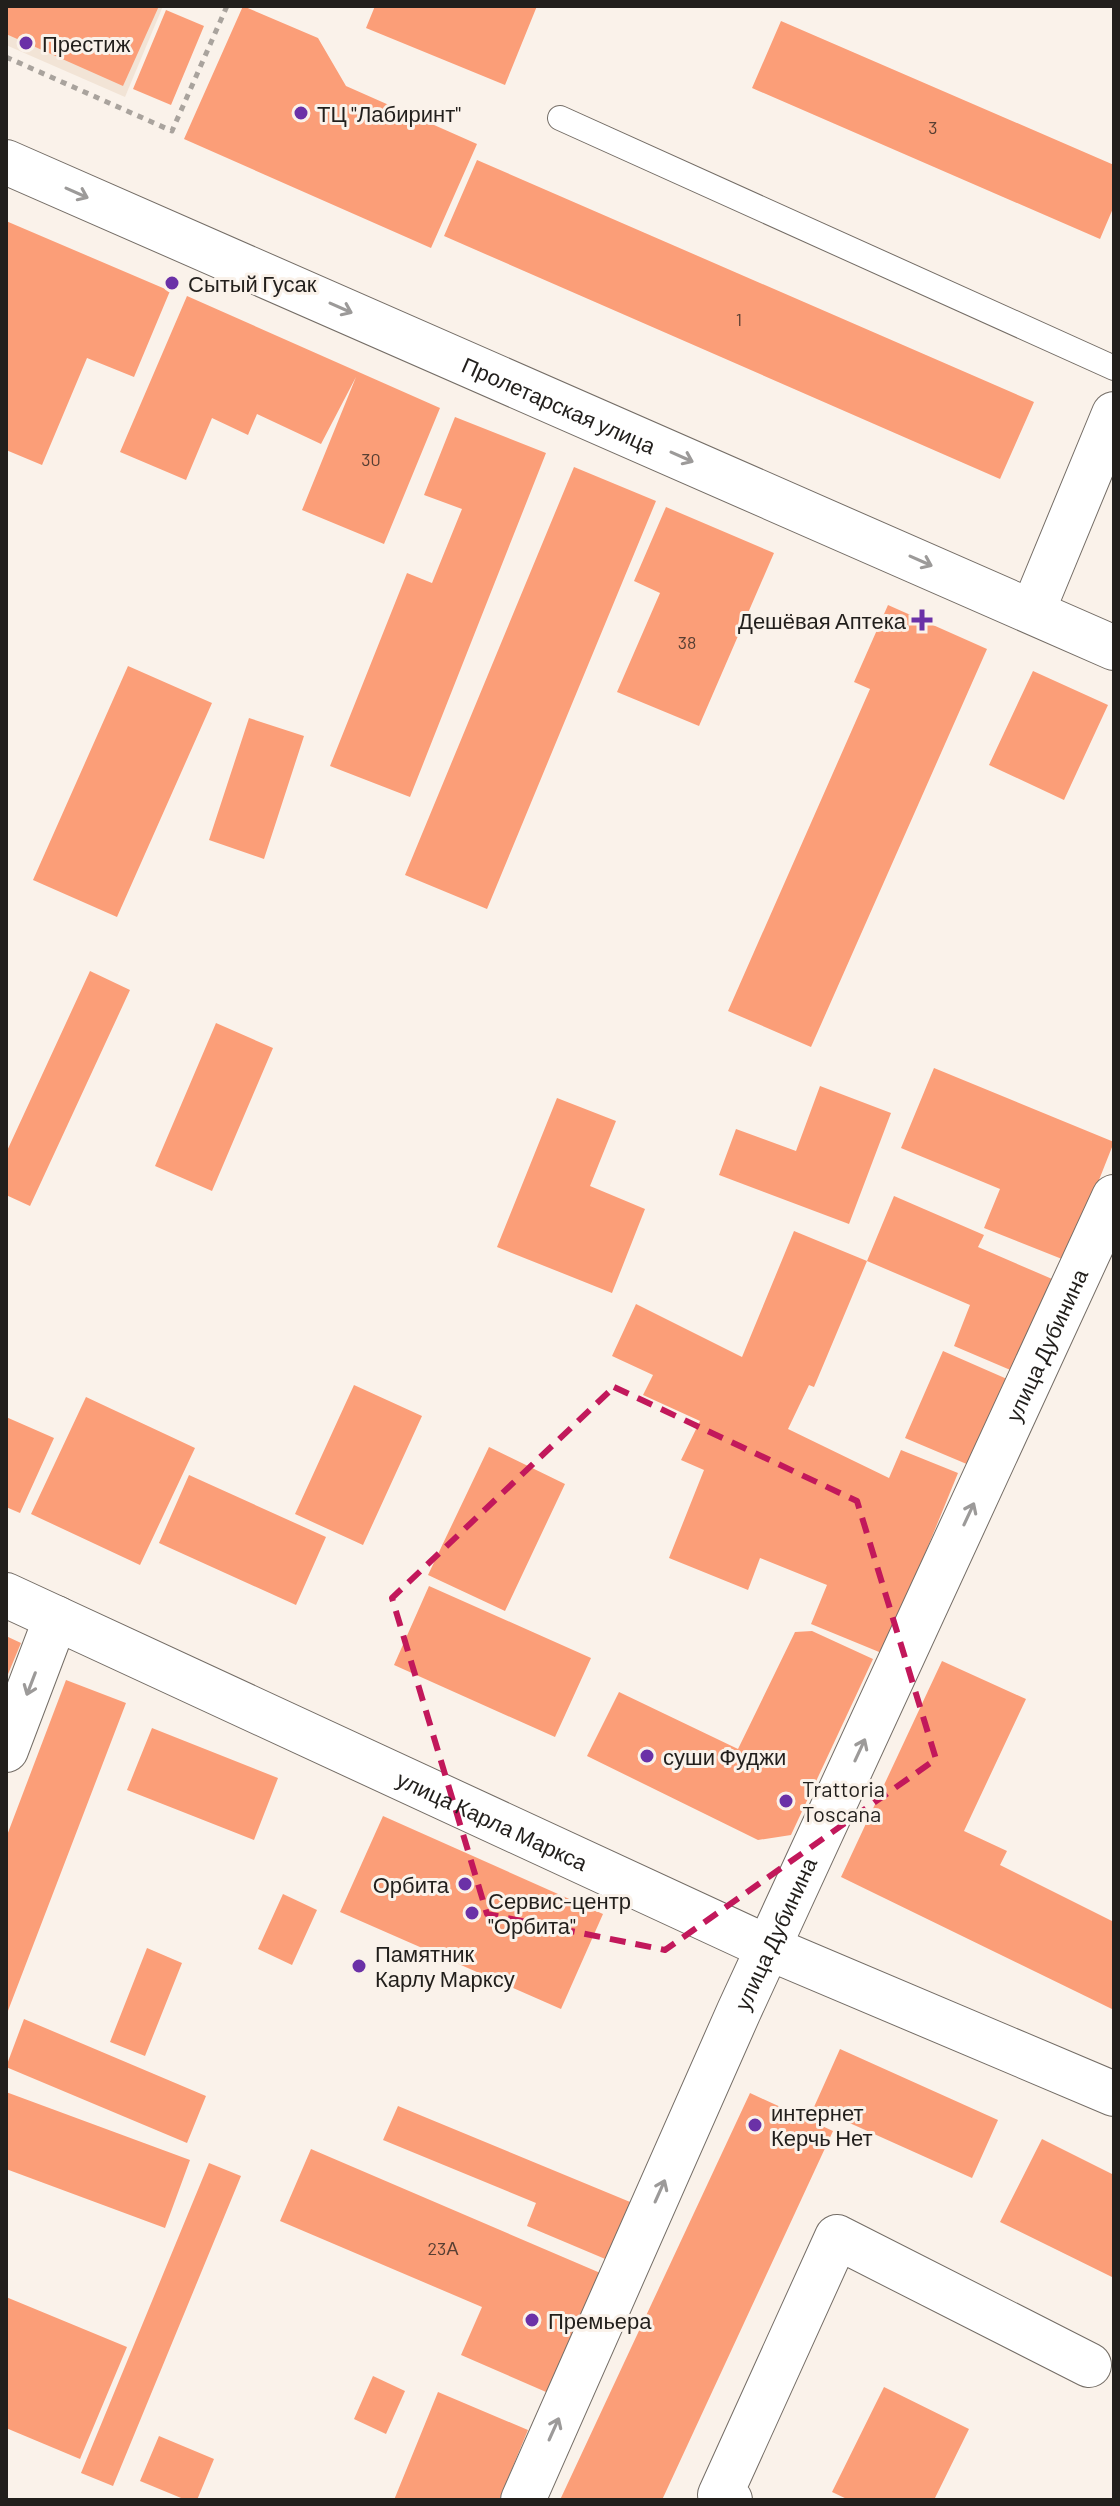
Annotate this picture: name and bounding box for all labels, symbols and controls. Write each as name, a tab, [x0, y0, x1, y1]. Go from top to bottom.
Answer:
place label: Престиж	[42, 30, 131, 57]
marker: Престиж	[17, 34, 35, 52]
place label: ТЦ "Лабиринт"	[317, 100, 461, 127]
marker: ТЦ "Лабиринт"	[292, 104, 310, 122]
house number: 3	[928, 116, 938, 138]
one-way arrow	[65, 186, 89, 201]
place label: Сытый Гусак	[188, 270, 317, 297]
marker: Сытый Гусак	[163, 274, 181, 292]
one-way arrow	[329, 302, 353, 317]
house number: 1	[736, 308, 742, 330]
street label: Пролетарская улица	[458, 351, 661, 459]
house number: 30	[361, 448, 381, 470]
one-way arrow	[669, 451, 694, 466]
one-way arrow	[908, 555, 932, 570]
place label: Дешёвая Аптека	[738, 607, 907, 634]
marker: Дешёвая Аптека	[913, 611, 931, 629]
house number: 38	[678, 631, 696, 653]
street label: улица Дубинина	[999, 1264, 1093, 1426]
one-way arrow	[962, 1502, 977, 1526]
one-way arrow	[23, 1671, 37, 1696]
one-way arrow	[853, 1738, 868, 1762]
place label: суши Фуджи	[663, 1743, 786, 1770]
marker: суши Фуджи	[638, 1747, 656, 1765]
street label: улица Карла Маркса	[393, 1765, 593, 1876]
place label: Trattoria Toscana	[802, 1775, 885, 1826]
marker: Trattoria Toscana	[777, 1792, 795, 1810]
street label: улица Дубинина	[728, 1852, 821, 2014]
place label: Орбита	[373, 1871, 450, 1898]
marker: Орбита	[456, 1875, 474, 1893]
place label: Сервис-центр "Орбита"	[488, 1887, 631, 1939]
marker: Сервис-центр "Орбита"	[463, 1904, 481, 1922]
place label: Памятник Карлу Марксу	[375, 1940, 515, 1992]
marker: Памятник Карлу Марксу	[350, 1957, 368, 1975]
place label: интернет Керчь Нет	[771, 2099, 873, 2151]
marker: интернет Керчь Нет	[746, 2116, 764, 2134]
one-way arrow	[653, 2179, 668, 2204]
house number: 23А	[428, 2237, 458, 2259]
place label: Премьера	[548, 2307, 652, 2334]
marker: Премьера	[523, 2311, 541, 2329]
one-way arrow	[548, 2417, 563, 2441]

